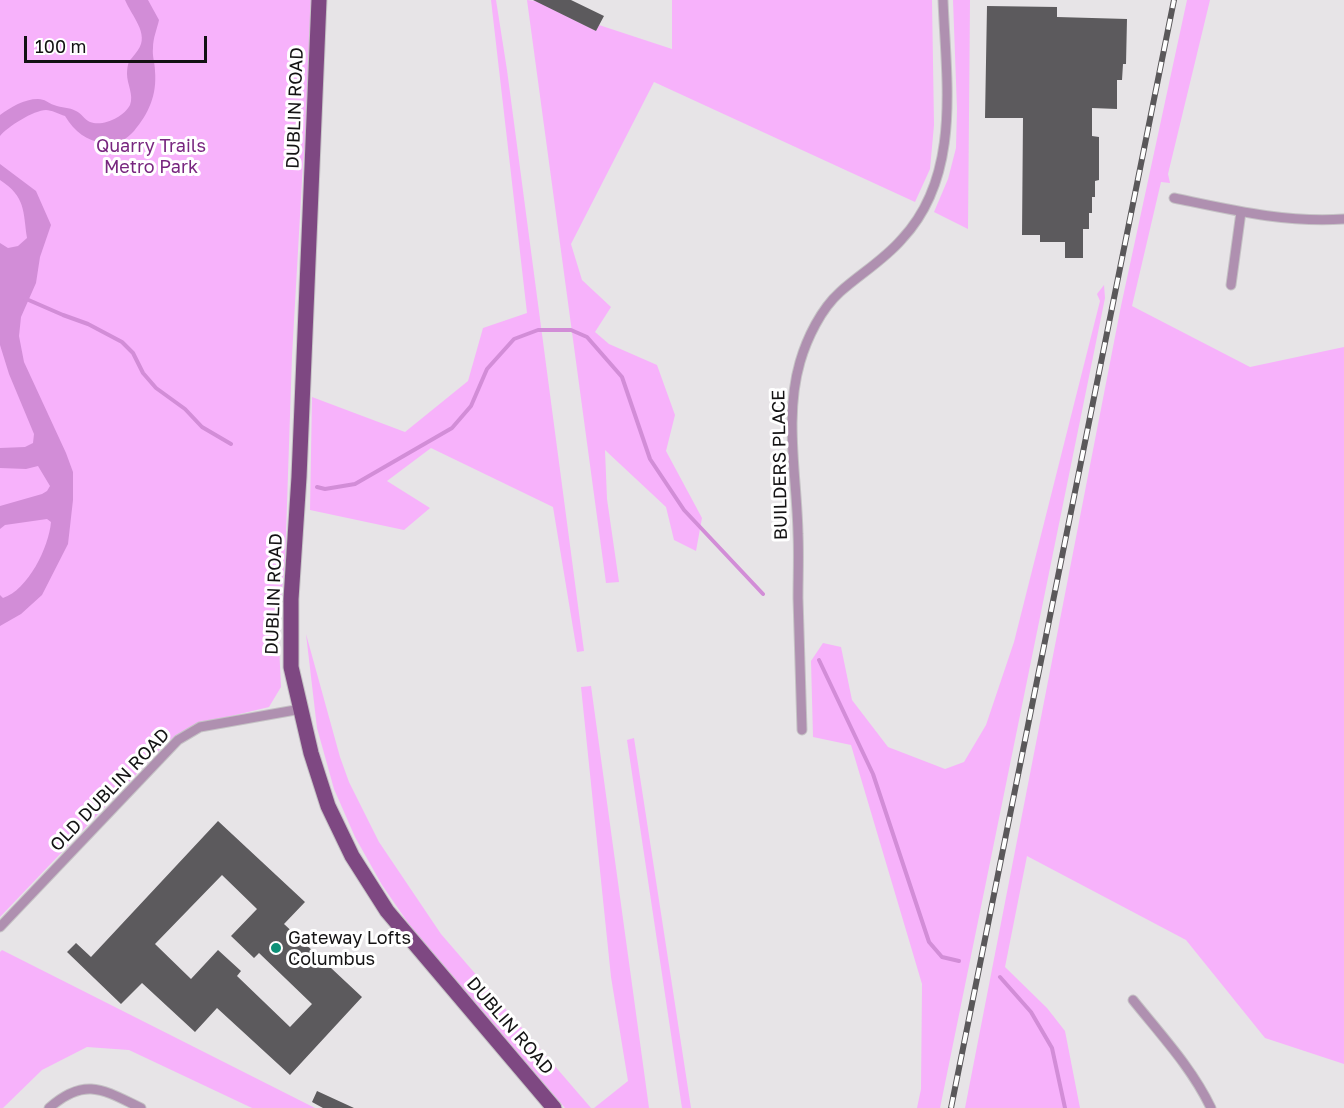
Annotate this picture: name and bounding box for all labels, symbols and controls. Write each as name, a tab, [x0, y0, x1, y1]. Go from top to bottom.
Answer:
scale bar	[27, 24, 210, 62]
text: 100 m	[35, 35, 86, 57]
street label: DUBLIN ROAD	[282, 47, 308, 169]
park label: Quarry Trails Metro Park	[96, 135, 206, 178]
street label: BUILDERS PLACE	[768, 390, 792, 540]
street label: DUBLIN ROAD	[261, 533, 287, 655]
street label: OLD DUBLIN ROAD	[46, 724, 174, 856]
place label: Gateway Lofts Columbus	[288, 927, 411, 970]
marker: Gateway Lofts Columbus	[269, 941, 283, 955]
street label: DUBLIN ROAD	[462, 973, 558, 1079]

